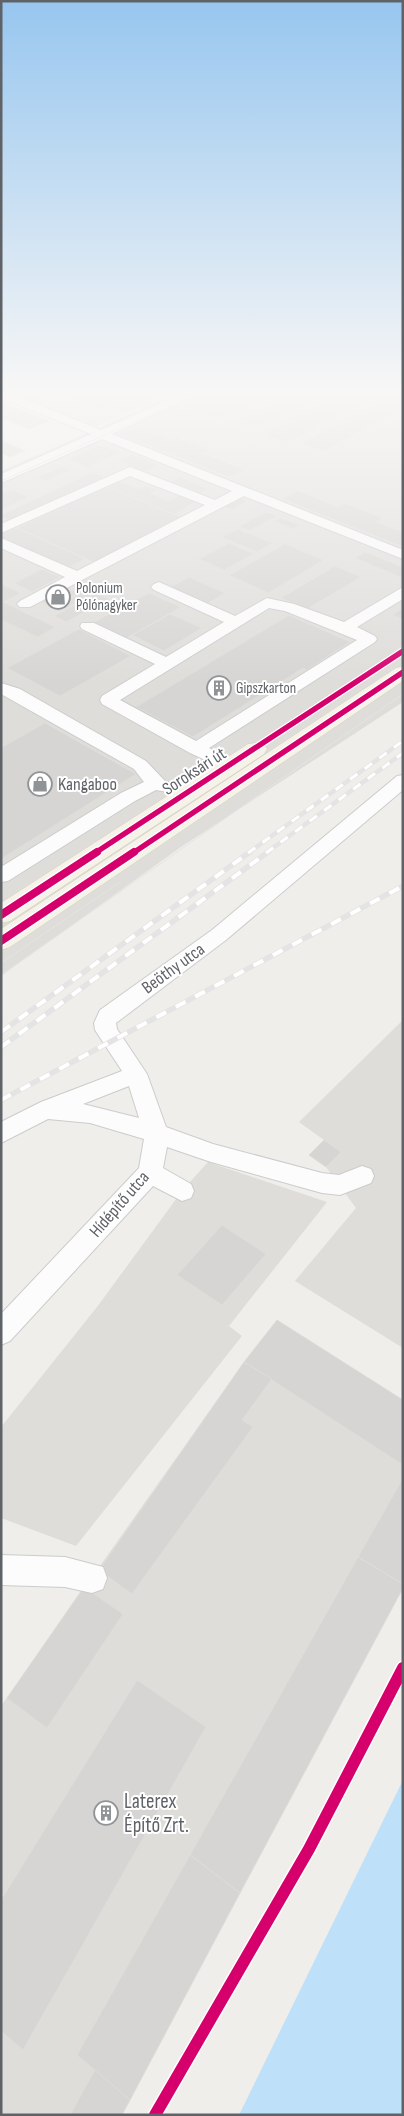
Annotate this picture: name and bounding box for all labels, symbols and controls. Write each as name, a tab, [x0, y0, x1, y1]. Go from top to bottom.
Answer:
place label: Polonium Pólónagyker	[76, 579, 138, 615]
shop icon: Polonium Pólónagyker	[45, 584, 71, 610]
building icon: Gipszkarton	[206, 675, 232, 701]
place label: Gipszkarton	[236, 679, 296, 698]
street label: Soroksári út	[158, 743, 231, 800]
shop icon: Kangaboo	[27, 771, 53, 797]
place label: Kangaboo	[58, 774, 117, 795]
street label: Beöthy utca	[138, 939, 209, 998]
street label: Hídépítő utca	[85, 1167, 154, 1242]
place label: Laterex Építő Zrt.	[124, 1789, 189, 1838]
building icon: Laterex Építő Zrt.	[93, 1800, 119, 1826]

